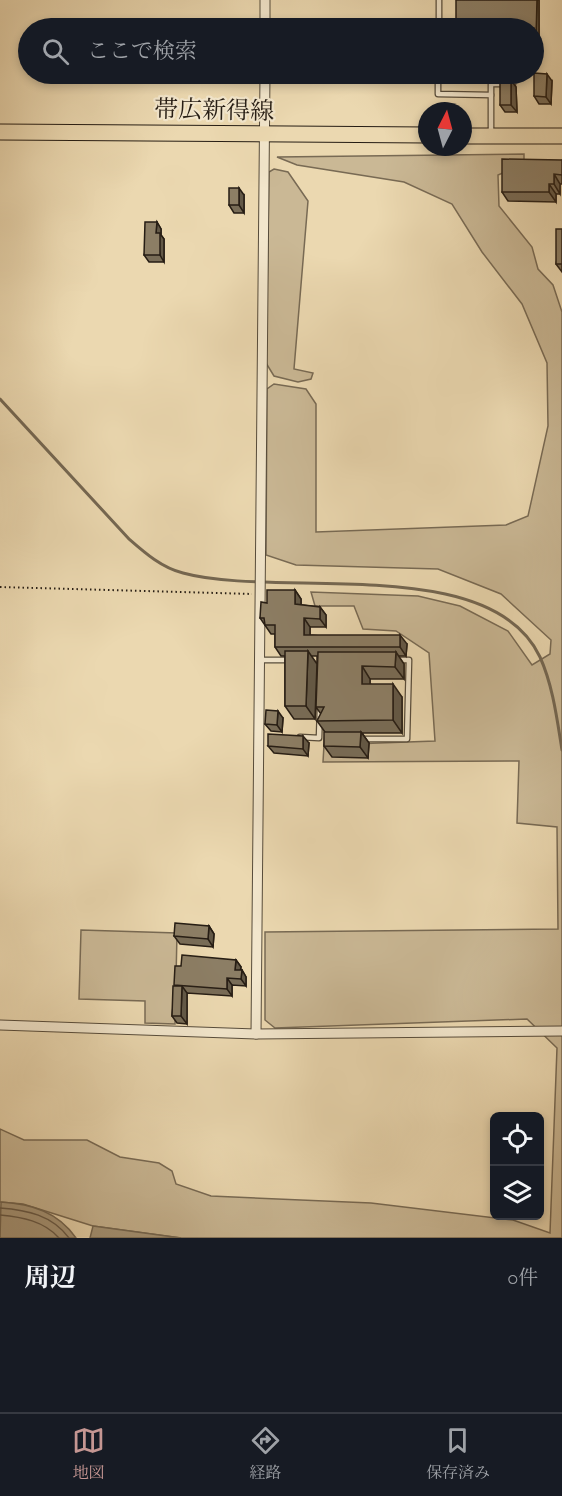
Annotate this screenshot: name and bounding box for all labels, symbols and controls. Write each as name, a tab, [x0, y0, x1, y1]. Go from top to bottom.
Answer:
search box	[18, 18, 544, 84]
icon: search	[39, 35, 72, 68]
text: ここで検索	[87, 37, 197, 69]
street label: 帯広新得線	[154, 94, 274, 130]
north arrow	[418, 102, 472, 156]
map controls	[490, 1112, 544, 1220]
button: locate	[490, 1112, 544, 1166]
button: layers	[490, 1166, 544, 1220]
text: 周辺	[24, 1261, 76, 1298]
text: 0件	[507, 1265, 538, 1294]
tab: 地図	[72, 1424, 105, 1486]
tab: 経路	[249, 1424, 282, 1486]
tab: 保存済み	[426, 1424, 490, 1486]

